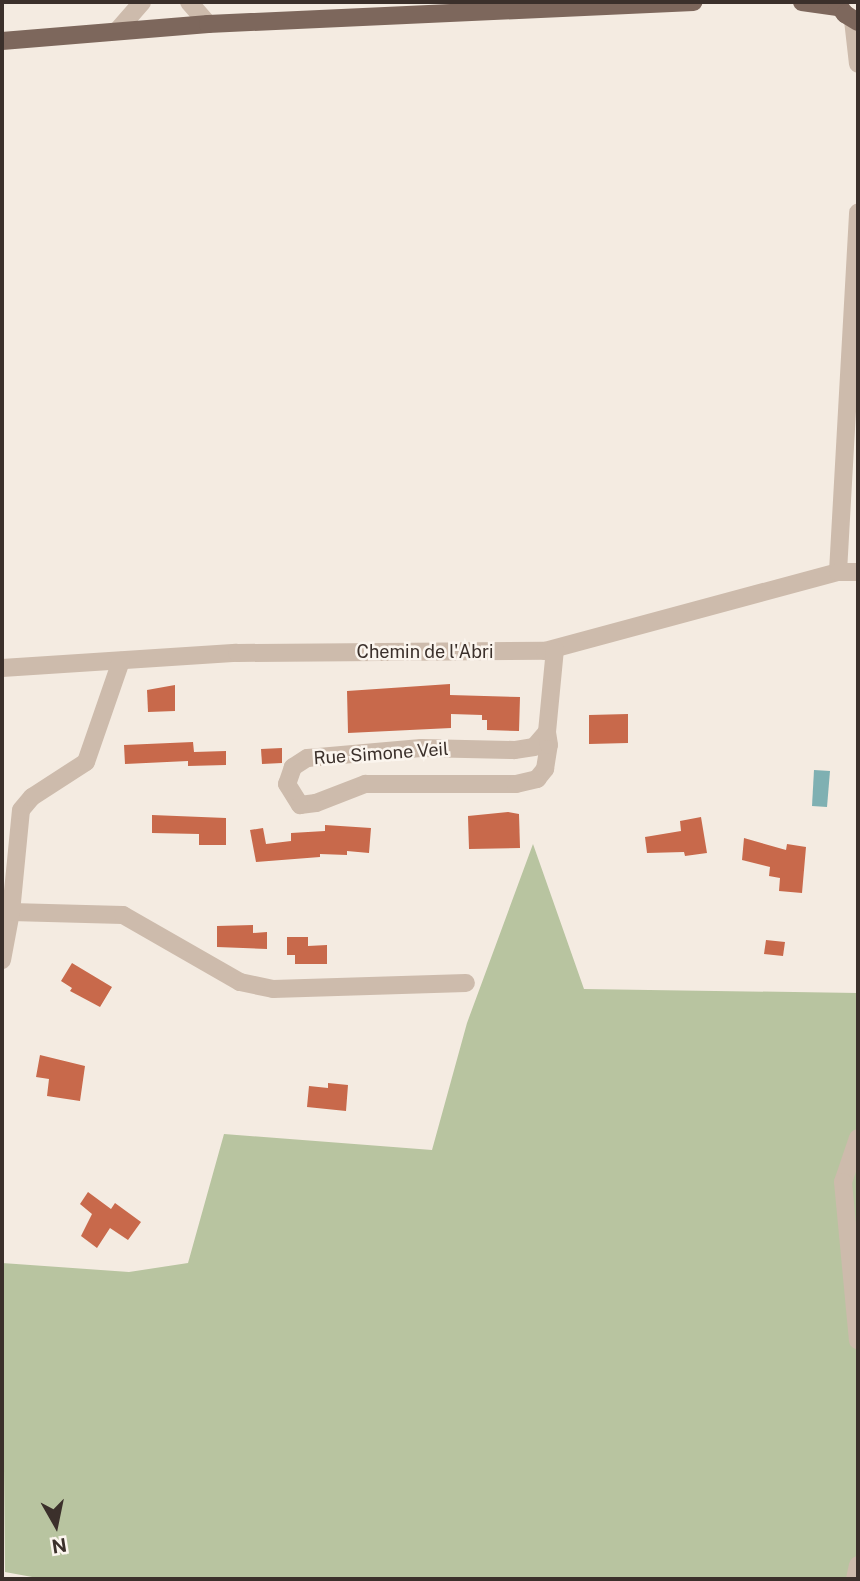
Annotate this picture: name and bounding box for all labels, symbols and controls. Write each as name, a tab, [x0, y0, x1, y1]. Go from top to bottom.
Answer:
street label: Chemin de l'Abri	[356, 641, 494, 663]
street label: Rue Simone Veil	[312, 738, 450, 770]
north arrow	[21, 1490, 91, 1560]
text: N	[50, 1534, 68, 1558]

